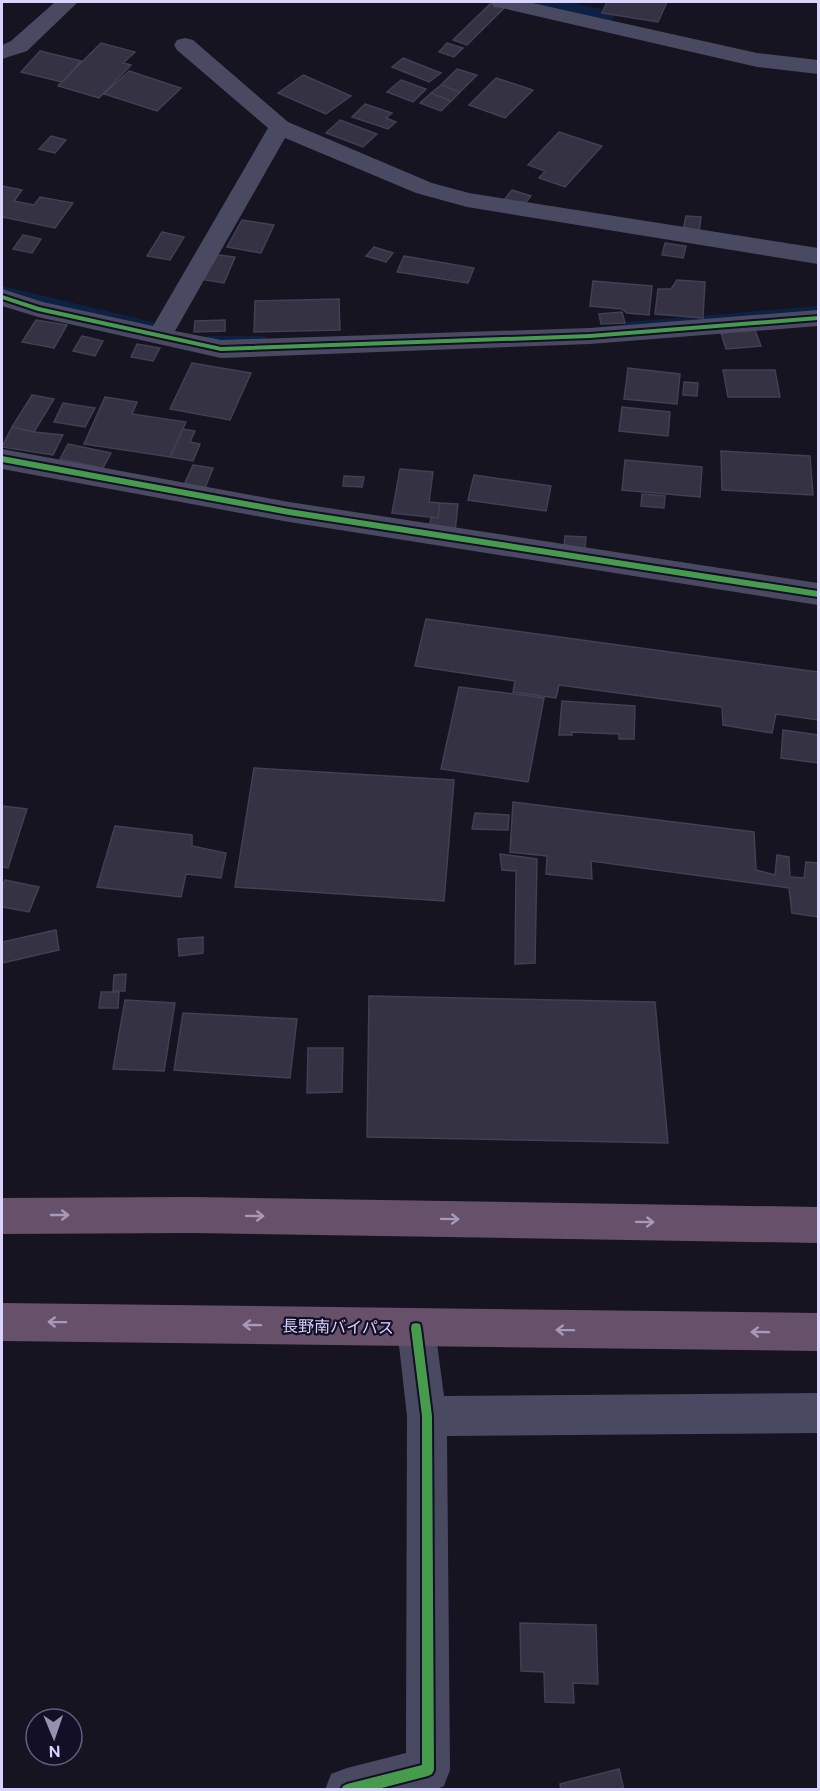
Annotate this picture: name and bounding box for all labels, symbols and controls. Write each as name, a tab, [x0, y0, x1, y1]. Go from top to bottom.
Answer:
one-way arrow	[49, 1209, 69, 1221]
one-way arrow	[244, 1210, 264, 1222]
one-way arrow	[439, 1213, 459, 1225]
one-way arrow	[634, 1216, 654, 1228]
street label: 長野南バイパス	[282, 1316, 394, 1338]
one-way arrow	[48, 1317, 68, 1328]
one-way arrow	[243, 1319, 263, 1331]
one-way arrow	[556, 1324, 576, 1336]
one-way arrow	[751, 1327, 771, 1338]
north arrow	[24, 1707, 84, 1767]
text: N	[48, 1741, 61, 1762]

